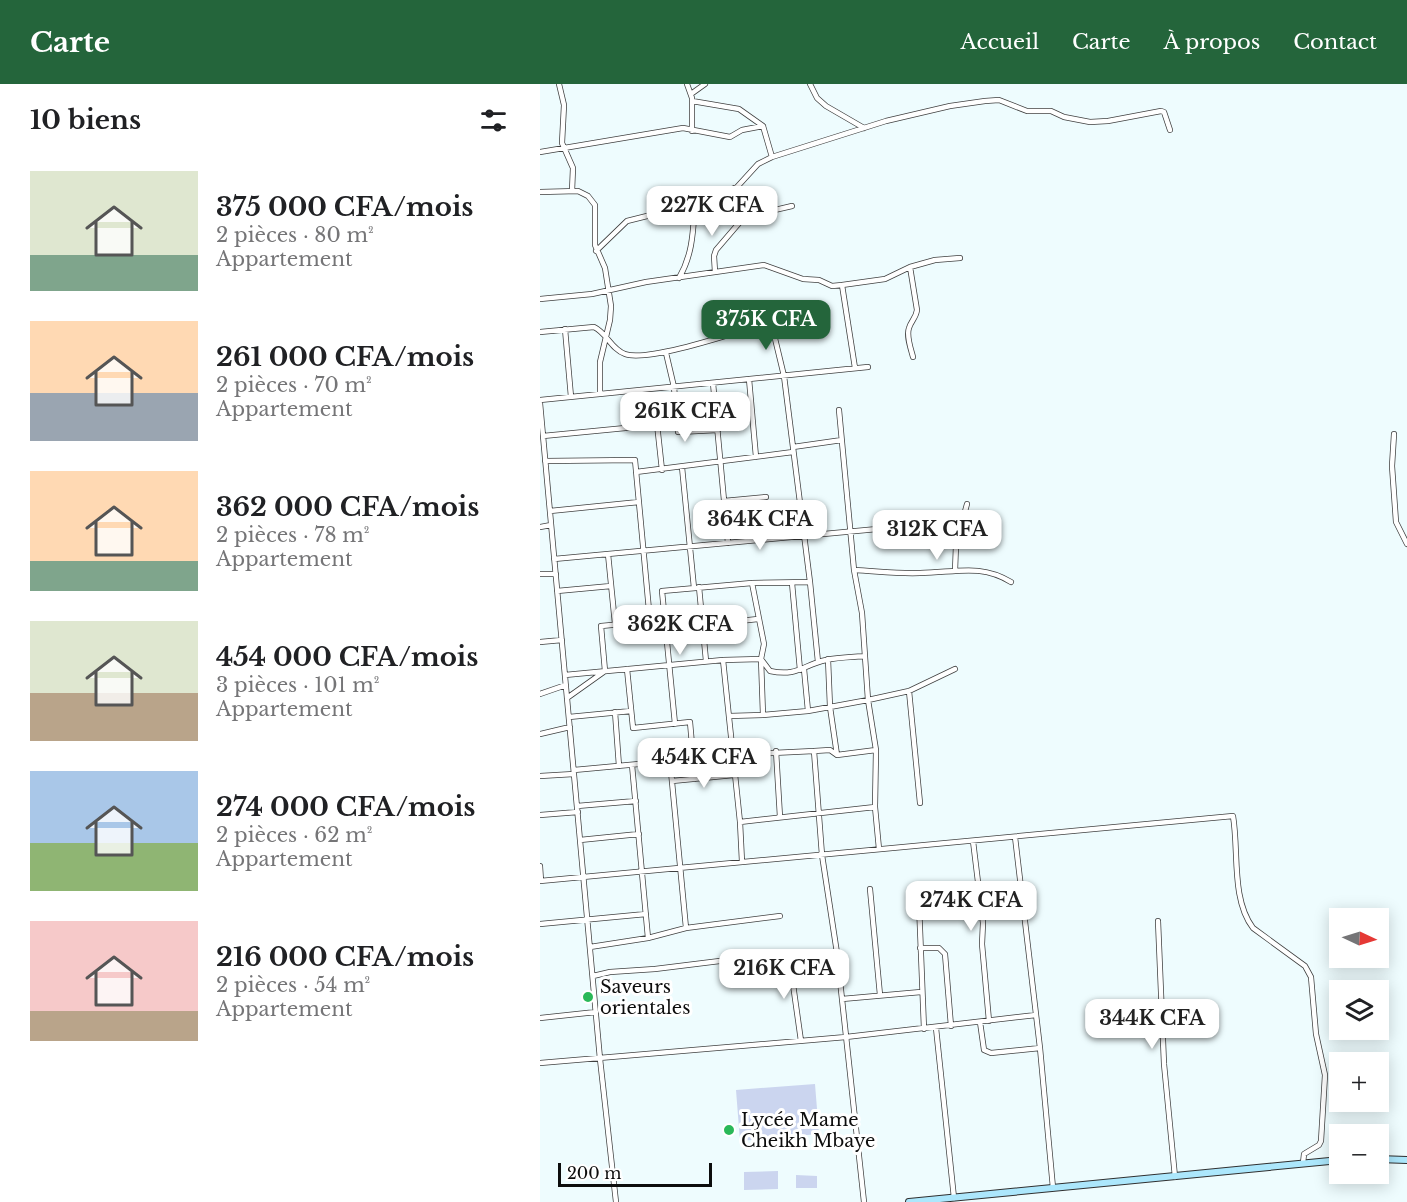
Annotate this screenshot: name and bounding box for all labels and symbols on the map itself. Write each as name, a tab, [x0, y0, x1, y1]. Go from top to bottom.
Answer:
pin: 227K CFA	[650, 186, 774, 237]
pin: 375K CFA	[704, 300, 828, 351]
pin: 261K CFA	[623, 392, 747, 443]
pin: 364K CFA	[698, 500, 822, 551]
pin: 312K CFA	[875, 510, 999, 561]
pin: 362K CFA	[618, 605, 742, 656]
pin: 454K CFA	[642, 738, 766, 789]
pin: 274K CFA	[909, 881, 1033, 932]
north arrow	[1329, 908, 1389, 968]
pin: 216K CFA	[722, 949, 846, 1000]
place label: Saveurs orientales	[600, 976, 690, 1019]
marker: Saveurs orientales	[581, 990, 595, 1004]
pin: 344K CFA	[1090, 999, 1214, 1050]
place label: Lycée Mame Cheikh Mbaye	[741, 1109, 875, 1152]
marker: Lycée Mame Cheikh Mbaye	[722, 1123, 736, 1137]
scale bar	[558, 1160, 712, 1188]

